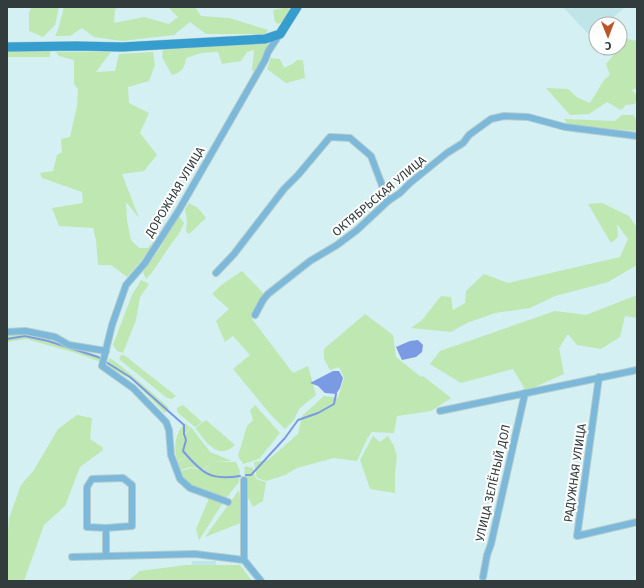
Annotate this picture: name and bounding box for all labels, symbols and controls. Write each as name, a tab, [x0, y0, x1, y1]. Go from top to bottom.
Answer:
north arrow	[588, 16, 628, 56]
text: С	[604, 39, 611, 52]
street label: ДОРОЖНАЯ УЛИЦА	[142, 144, 208, 241]
street label: ОКТЯБРЬСКАЯ УЛИЦА	[329, 153, 429, 239]
street label: УЛИЦА ЗЕЛЁНЫЙ ДОЛ	[472, 423, 513, 543]
street label: РАДУЖНАЯ УЛИЦА	[561, 423, 589, 523]

